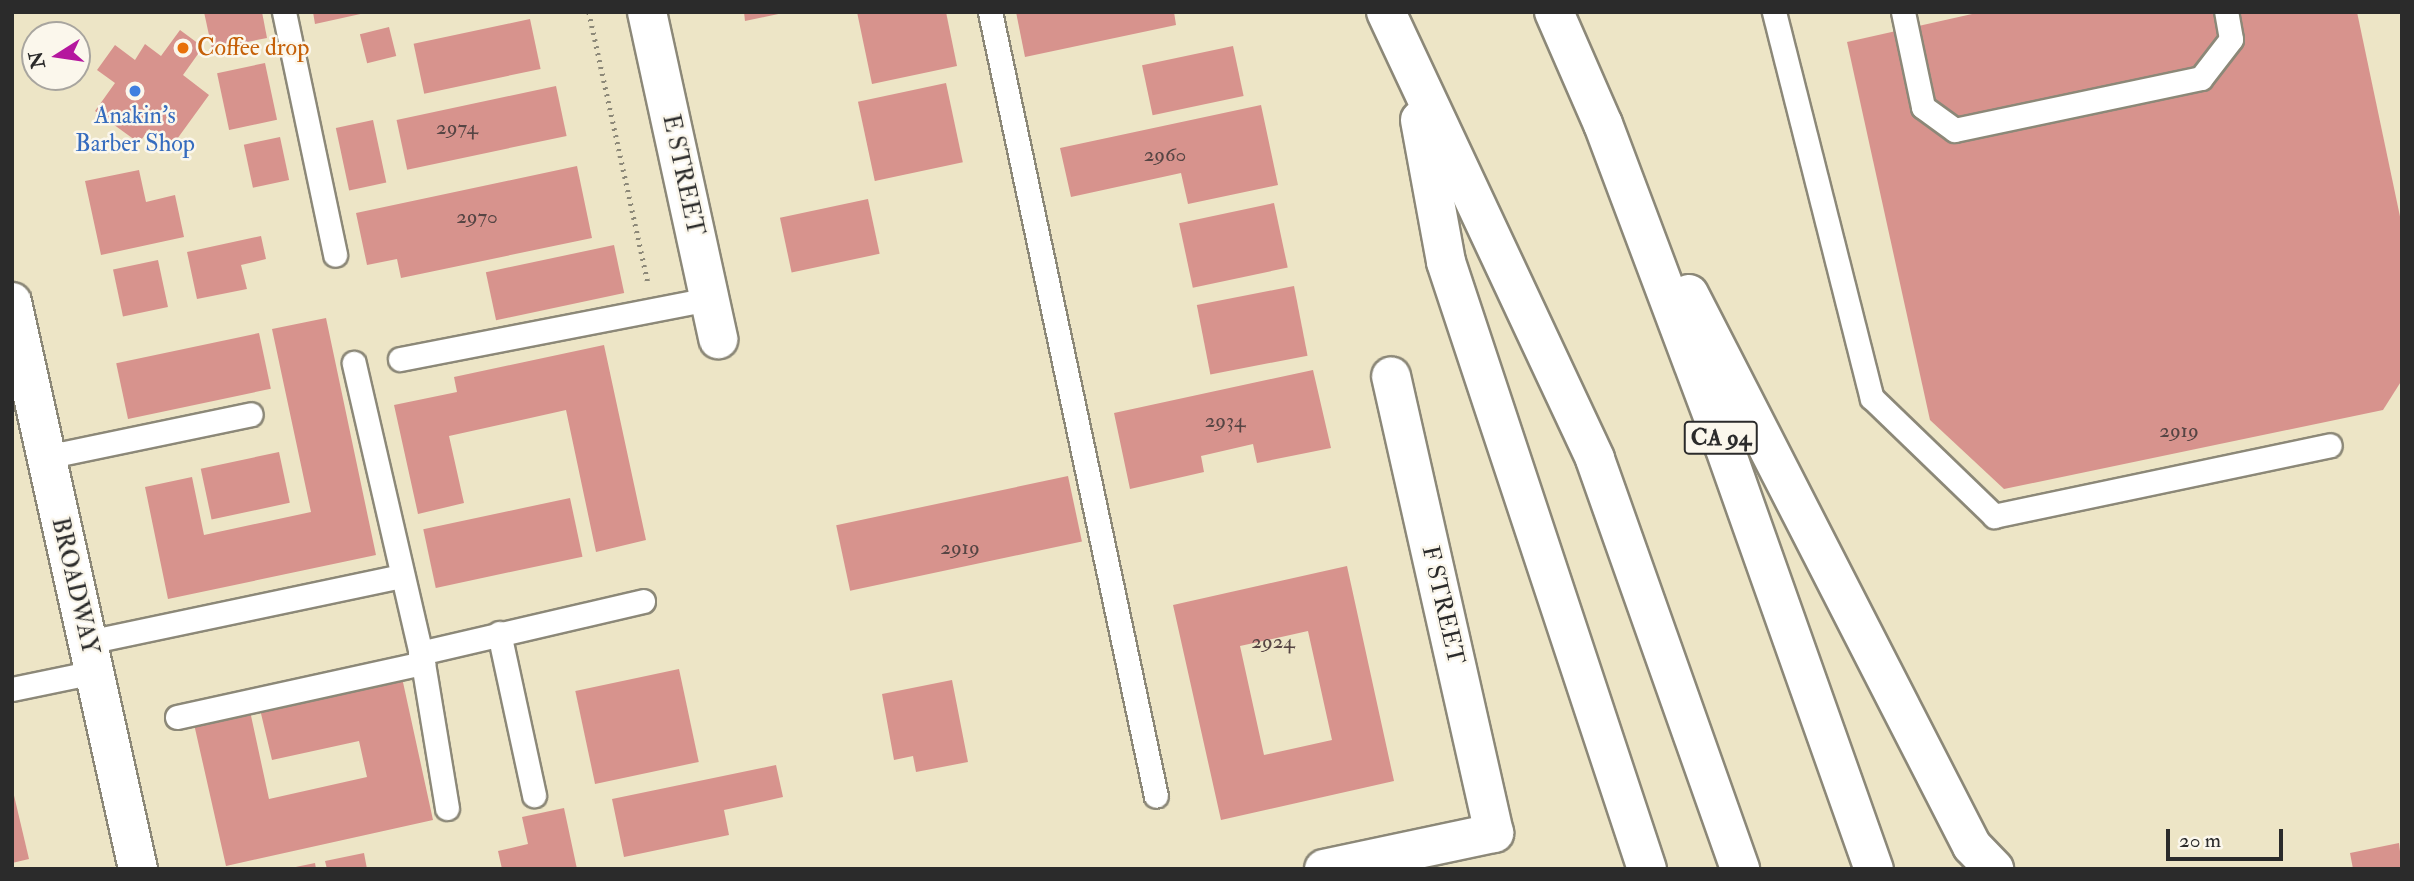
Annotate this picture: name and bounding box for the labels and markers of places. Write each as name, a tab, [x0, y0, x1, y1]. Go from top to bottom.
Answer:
place label: Coffee drop	[197, 34, 309, 62]
marker: Coffee drop	[175, 40, 191, 56]
marker: Anakin's Barber Shop	[127, 83, 143, 99]
place label: Anakin's Barber Shop	[75, 102, 195, 158]

